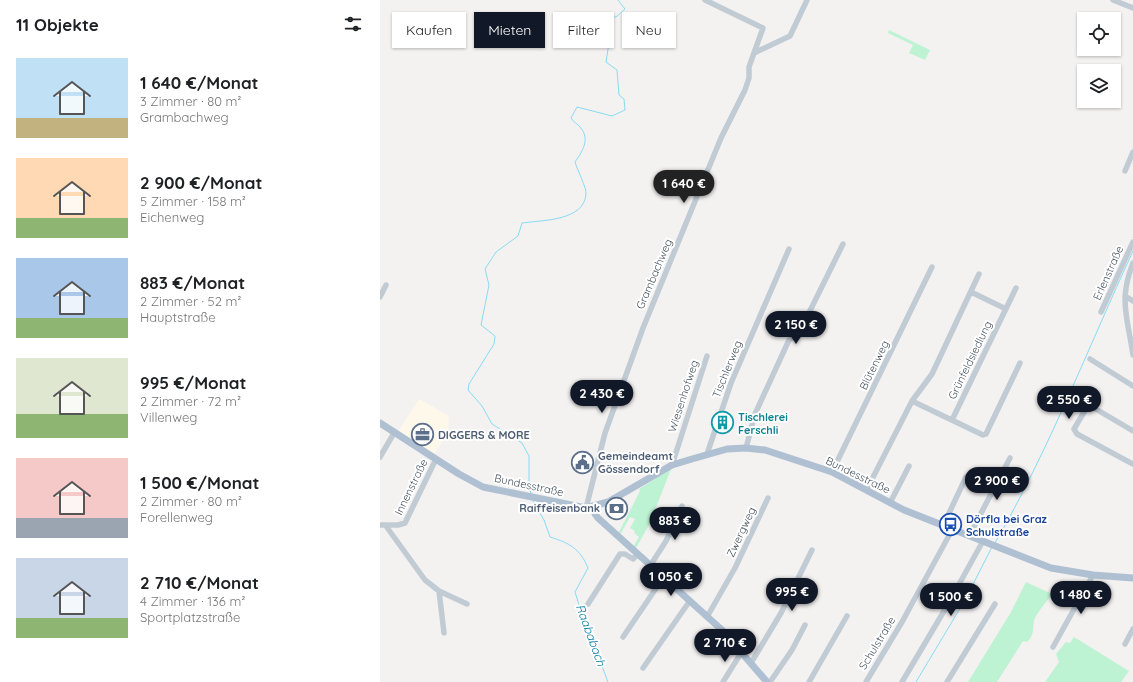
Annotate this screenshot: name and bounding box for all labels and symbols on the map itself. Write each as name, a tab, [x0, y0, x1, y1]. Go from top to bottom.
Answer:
pin: 1 640 €	[647, 170, 721, 204]
street label: Grambachweg	[633, 237, 675, 311]
street label: Erlenstraße	[1090, 244, 1126, 302]
pin: 2 150 €	[759, 311, 833, 345]
street label: Grünfeldsiedlung	[945, 318, 995, 402]
street label: Tischlerweg	[709, 338, 745, 400]
street label: Blütenweg	[856, 338, 892, 392]
street label: Wiesenhofweg	[665, 358, 701, 434]
pin: 2 430 €	[565, 380, 639, 414]
pin: 2 550 €	[1032, 386, 1106, 420]
building icon: Tischlerei Ferschli	[709, 410, 735, 436]
place label: Tischlerei Ferschli	[738, 410, 788, 437]
office icon: DIGGERS & MORE	[409, 422, 435, 448]
place label: DIGGERS & MORE	[438, 428, 530, 442]
public building icon: Gemeindeamt Gössendorf	[570, 449, 596, 475]
place label: Gemeindeamt Gössendorf	[598, 449, 673, 476]
street label: Bundesstraße	[823, 453, 893, 497]
street label: Innenstraße	[391, 457, 431, 517]
pin: 2 900 €	[960, 467, 1034, 501]
street label: Bundesstraße	[493, 471, 565, 499]
bank icon: Raiffeisenbank	[603, 495, 629, 521]
place label: Raiffeisenbank	[519, 501, 600, 515]
street label: Zwergweg	[723, 505, 759, 559]
pin: 883 €	[647, 507, 703, 541]
bus stop icon: Dörfla bei Graz Schulstraße	[937, 512, 963, 538]
place label: Dörfla bei Graz Schulstraße	[966, 512, 1048, 539]
pin: 1 050 €	[634, 563, 708, 597]
pin: 995 €	[764, 578, 820, 612]
pin: 1 480 €	[1044, 581, 1118, 615]
pin: 1 500 €	[914, 583, 988, 617]
water label: Raababach	[573, 602, 609, 668]
street label: Schulstraße	[856, 614, 898, 672]
pin: 2 710 €	[688, 629, 762, 663]

